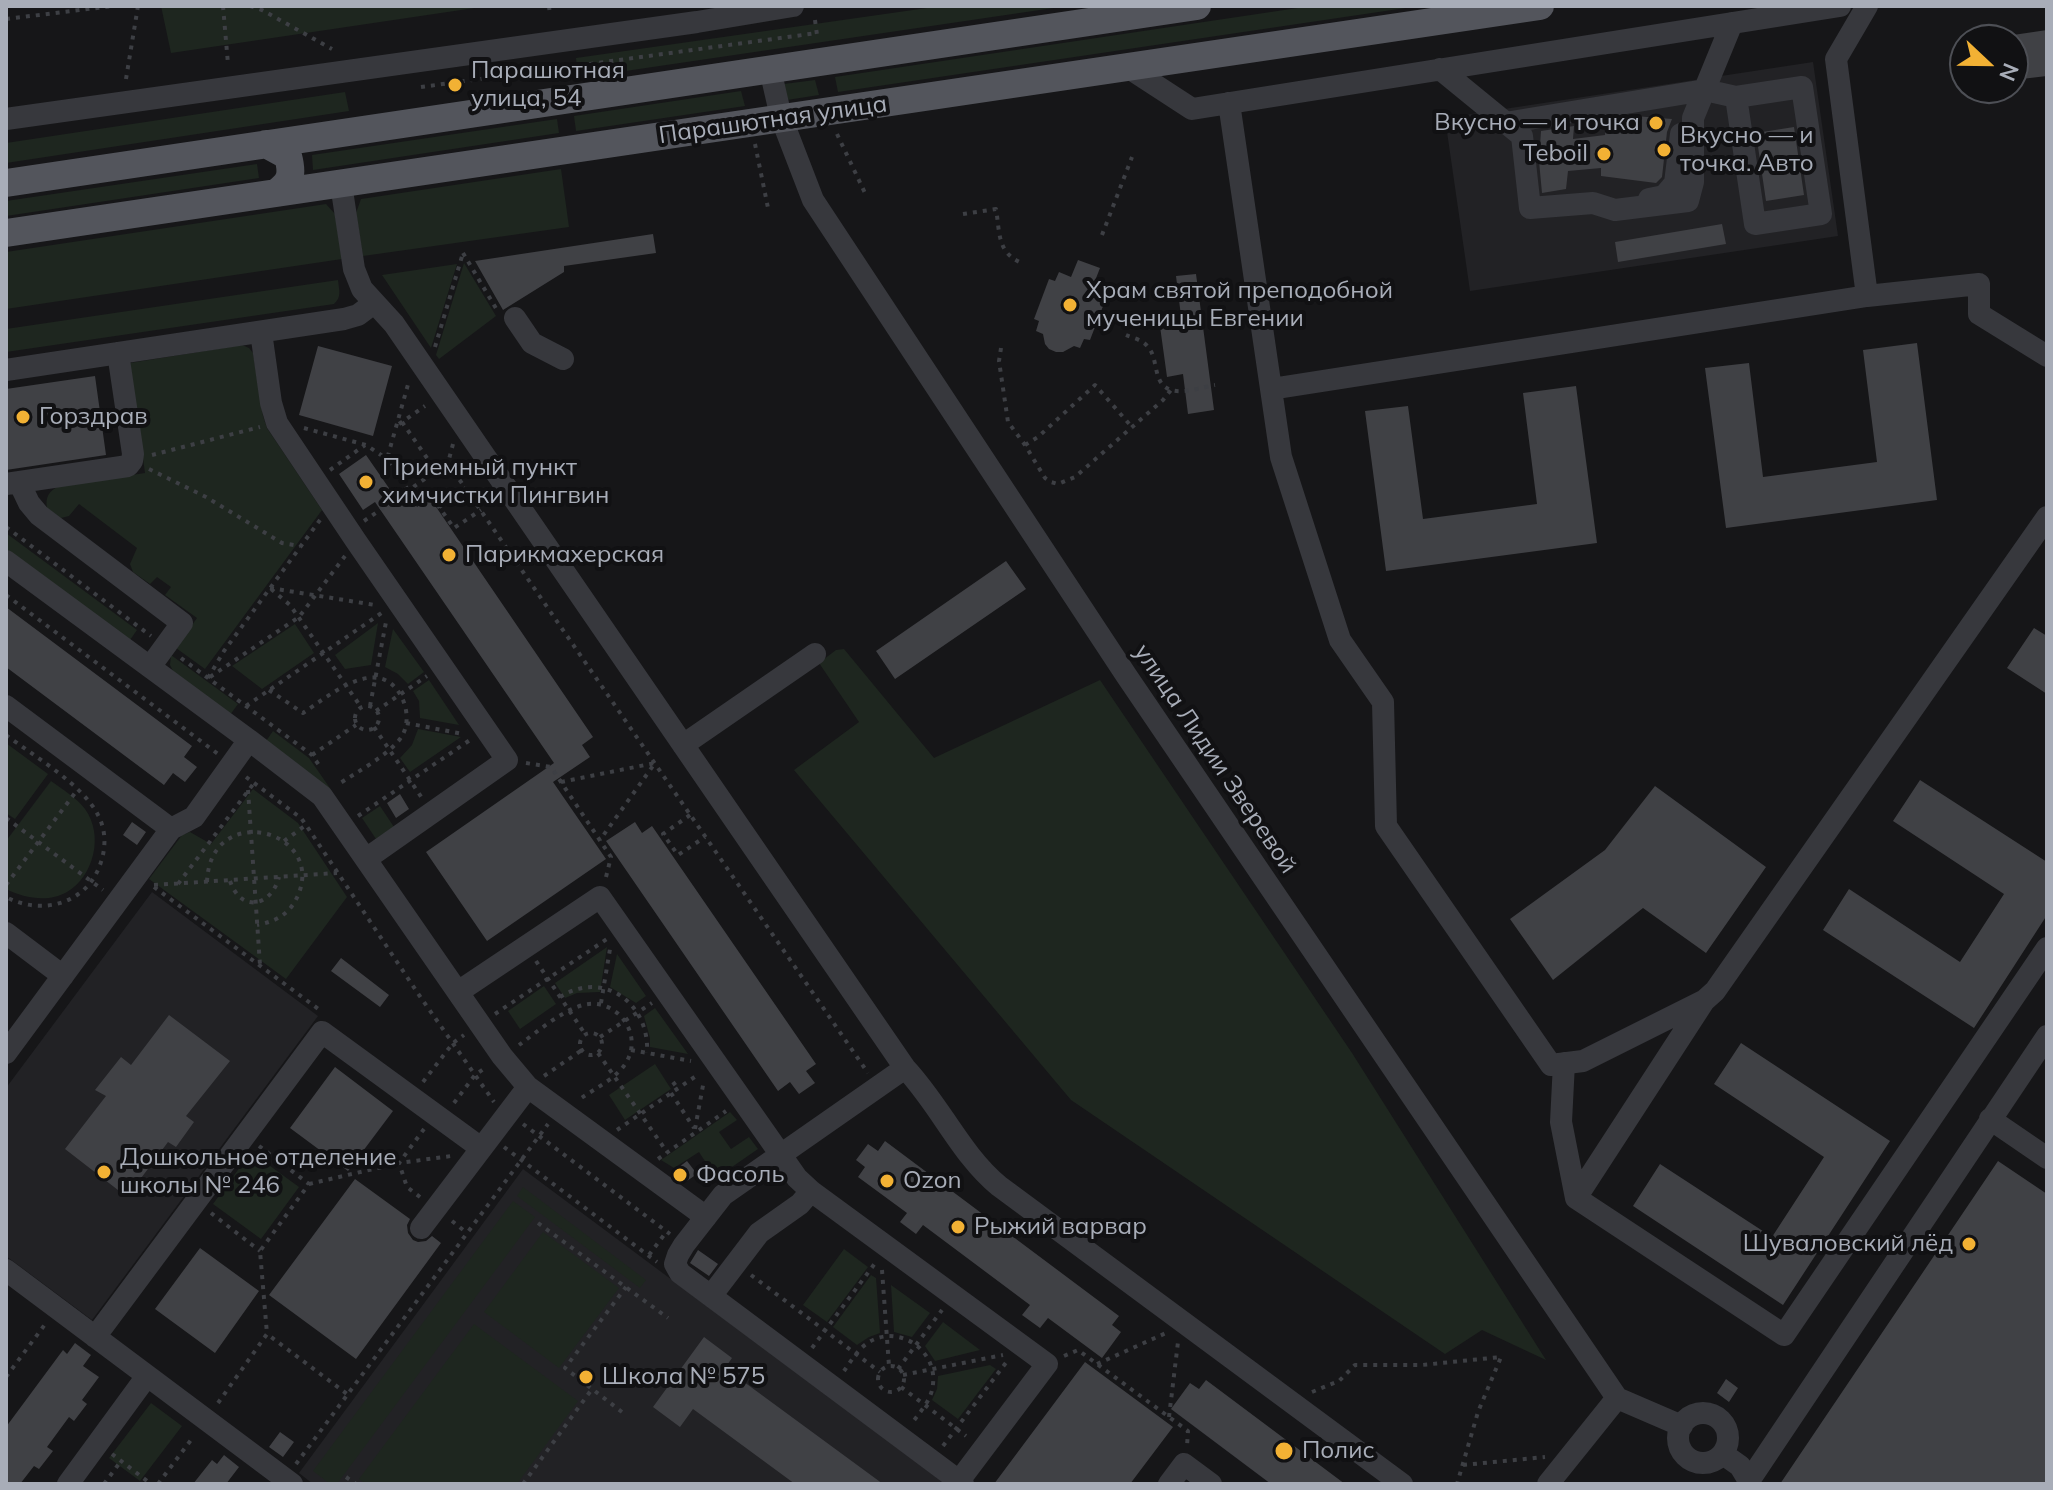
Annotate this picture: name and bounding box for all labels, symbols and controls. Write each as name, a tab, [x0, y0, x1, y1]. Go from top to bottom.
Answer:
north arrow	[1949, 24, 2029, 104]
place label: Парашютная улица, 54	[471, 57, 625, 113]
text: N	[1993, 59, 2025, 85]
marker: Парашютная улица, 54	[446, 76, 464, 94]
street label: Парашютная улица	[657, 90, 889, 150]
place label: Вкусно — и точка	[1434, 109, 1640, 137]
marker: Вкусно — и точка	[1647, 114, 1665, 132]
place label: Вкусно — и точка. Авто	[1680, 122, 1814, 178]
place label: Teboil	[1523, 140, 1588, 168]
marker: Вкусно — и точка. Авто	[1655, 141, 1673, 159]
marker: Teboil	[1595, 145, 1613, 163]
place label: Храм святой преподобной мученицы Евгении	[1086, 277, 1393, 333]
marker: Храм святой преподобной мученицы Евгении	[1061, 296, 1079, 314]
place label: Горздрав	[39, 403, 148, 431]
marker: Горздрав	[14, 408, 32, 426]
place label: Приемный пункт химчистки Пингвин	[382, 454, 609, 510]
marker: Приемный пункт химчистки Пингвин	[357, 473, 375, 491]
place label: Парикмахерская	[465, 541, 664, 569]
marker: Парикмахерская	[440, 546, 458, 564]
street label: улица Лидии Зверевой	[1128, 639, 1302, 879]
place label: Дошкольное отделение школы № 246	[120, 1144, 397, 1200]
place label: Фасоль	[696, 1161, 785, 1189]
marker: Дошкольное отделение школы № 246	[95, 1163, 113, 1181]
marker: Фасоль	[671, 1166, 689, 1184]
place label: Ozon	[903, 1167, 962, 1195]
marker: Ozon	[878, 1172, 896, 1190]
place label: Рыжий варвар	[974, 1213, 1147, 1241]
marker: Рыжий варвар	[949, 1218, 967, 1236]
place label: Шуваловский лёд	[1743, 1230, 1953, 1258]
marker: Шуваловский лёд	[1960, 1235, 1978, 1253]
place label: Школа № 575	[602, 1363, 765, 1391]
marker: Школа № 575	[577, 1368, 595, 1386]
place label: Полис	[1302, 1437, 1375, 1465]
marker: Полис	[1273, 1440, 1295, 1462]

